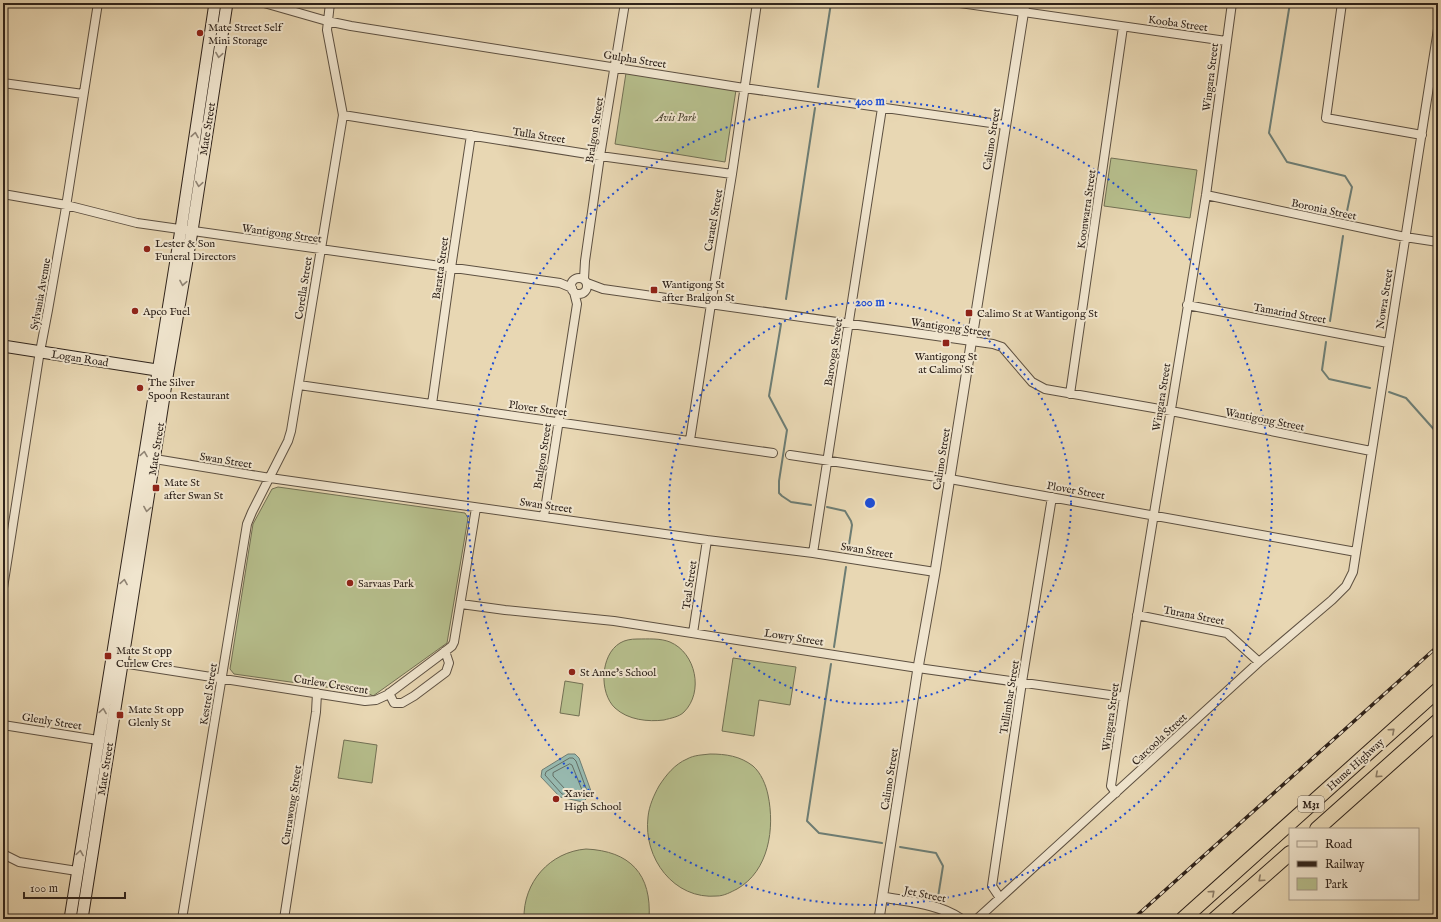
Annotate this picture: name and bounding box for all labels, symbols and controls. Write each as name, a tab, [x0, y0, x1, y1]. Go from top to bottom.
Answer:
street label: Kooba Street	[1147, 13, 1209, 35]
place label: Mate Street Self Mini Storage	[208, 21, 284, 48]
marker: Mate Street Self Mini Storage	[195, 28, 205, 38]
street label: Wingara Street	[1200, 42, 1222, 112]
street label: Gulpha Street	[602, 48, 668, 72]
one-way arrow	[215, 52, 224, 58]
text: 400 m	[855, 94, 886, 109]
street label: Bralgon Street	[583, 96, 607, 164]
street label: Mate Street	[197, 101, 219, 157]
street label: Calimo Street	[980, 107, 1004, 171]
park label: Avis Park	[655, 111, 697, 125]
street label: Tulla Street	[511, 125, 566, 147]
one-way arrow	[190, 132, 199, 138]
street label: Koonwarra Street	[1074, 168, 1100, 250]
one-way arrow	[195, 181, 204, 187]
street label: Caratel Street	[702, 188, 726, 252]
street label: Boronia Street	[1290, 196, 1358, 224]
street label: Wantigong Street	[241, 221, 323, 247]
street label: Baratta Street	[430, 236, 452, 300]
place label: Lester & Son Funeral Directors	[155, 237, 236, 264]
marker: Lester & Son Funeral Directors	[142, 244, 152, 254]
street label: Corella Street	[292, 256, 316, 321]
street label: Sylvania Avenue	[28, 257, 54, 331]
street label: Nowra Street	[1373, 268, 1397, 330]
place label: Wantigong St after Bralgon St	[662, 278, 735, 305]
one-way arrow	[179, 280, 188, 287]
marker: Wantigong St after Bralgon St	[649, 285, 659, 295]
text: 200 m	[855, 295, 885, 310]
street label: Tamarind Street	[1252, 301, 1328, 327]
place label: Apco Fuel	[142, 305, 190, 319]
marker: Apco Fuel	[130, 306, 140, 316]
place label: Calimo St at Wantigong St	[977, 307, 1098, 321]
marker: Calimo St at Wantigong St	[964, 308, 974, 318]
street label: Wantigong Street	[910, 315, 992, 341]
street label: Barooga Street	[822, 317, 846, 387]
marker: Wantigong St at Calimo St	[941, 338, 951, 348]
street label: Logan Road	[50, 348, 110, 370]
place label: Wantigong St at Calimo St	[915, 350, 978, 377]
street label: Wingara Street	[1150, 362, 1174, 432]
place label: The Silver Spoon Restaurant	[148, 376, 230, 403]
marker: The Silver Spoon Restaurant	[135, 383, 145, 393]
street label: Plover Street	[508, 398, 568, 420]
street label: Wantigong Street	[1224, 405, 1306, 435]
street label: Mate Street	[146, 421, 168, 477]
street label: Bralgon Street	[531, 422, 555, 490]
street label: Calimo Street	[930, 427, 954, 491]
street label: Swan Street	[199, 450, 253, 472]
one-way arrow	[139, 451, 148, 457]
place label: Mate St after Swan St	[164, 476, 223, 503]
street label: Plover Street	[1046, 479, 1106, 503]
marker: Mate St after Swan St	[151, 483, 161, 493]
street label: Swan Street	[519, 495, 573, 517]
centre of rings	[863, 496, 877, 510]
one-way arrow	[143, 505, 152, 512]
street label: Swan Street	[840, 540, 894, 562]
street label: Teal Street	[680, 559, 700, 611]
place label: Sarvaas Park	[358, 577, 414, 591]
marker: Sarvaas Park	[345, 578, 355, 588]
one-way arrow	[119, 579, 128, 585]
street label: Turana Street	[1162, 603, 1226, 629]
street label: Lowry Street	[763, 626, 825, 650]
place label: Mate St opp Curlew Cres	[116, 644, 172, 671]
marker: Mate St opp Curlew Cres	[103, 651, 113, 661]
street label: Tullimbar Street	[997, 659, 1023, 735]
street label: Kestrel Street	[197, 662, 221, 726]
place label: St Anne's School	[580, 666, 656, 680]
marker: St Anne's School	[567, 667, 577, 677]
street label: Curlew Crescent	[293, 672, 369, 698]
street label: Wingara Street	[1099, 682, 1123, 752]
place label: Mate St opp Glenly St	[128, 703, 184, 730]
one-way arrow	[98, 708, 107, 714]
street label: Glenly Street	[21, 710, 83, 734]
marker: Mate St opp Glenly St	[115, 710, 125, 720]
street label: Carcoola Street	[1129, 710, 1190, 769]
one-way arrow	[1387, 728, 1395, 736]
street label: Hume Highway	[1324, 735, 1388, 794]
street label: Mate Street	[95, 741, 117, 797]
street label: Calimo Street	[878, 747, 902, 811]
street label: Currawong Street	[279, 764, 305, 846]
one-way arrow	[1375, 770, 1382, 777]
place label: Xavier High School	[564, 787, 622, 814]
marker: Xavier High School	[551, 794, 561, 804]
road number: M31	[1298, 796, 1324, 812]
legend	[1289, 828, 1419, 900]
text: Road	[1325, 837, 1353, 852]
one-way arrow	[75, 850, 84, 856]
text: Railway	[1325, 857, 1364, 872]
scale bar	[24, 874, 125, 900]
one-way arrow	[1258, 874, 1266, 881]
text: Park	[1325, 877, 1348, 892]
text: 100 m	[30, 881, 58, 896]
street label: Jet Street	[900, 883, 947, 906]
one-way arrow	[1207, 890, 1215, 898]

